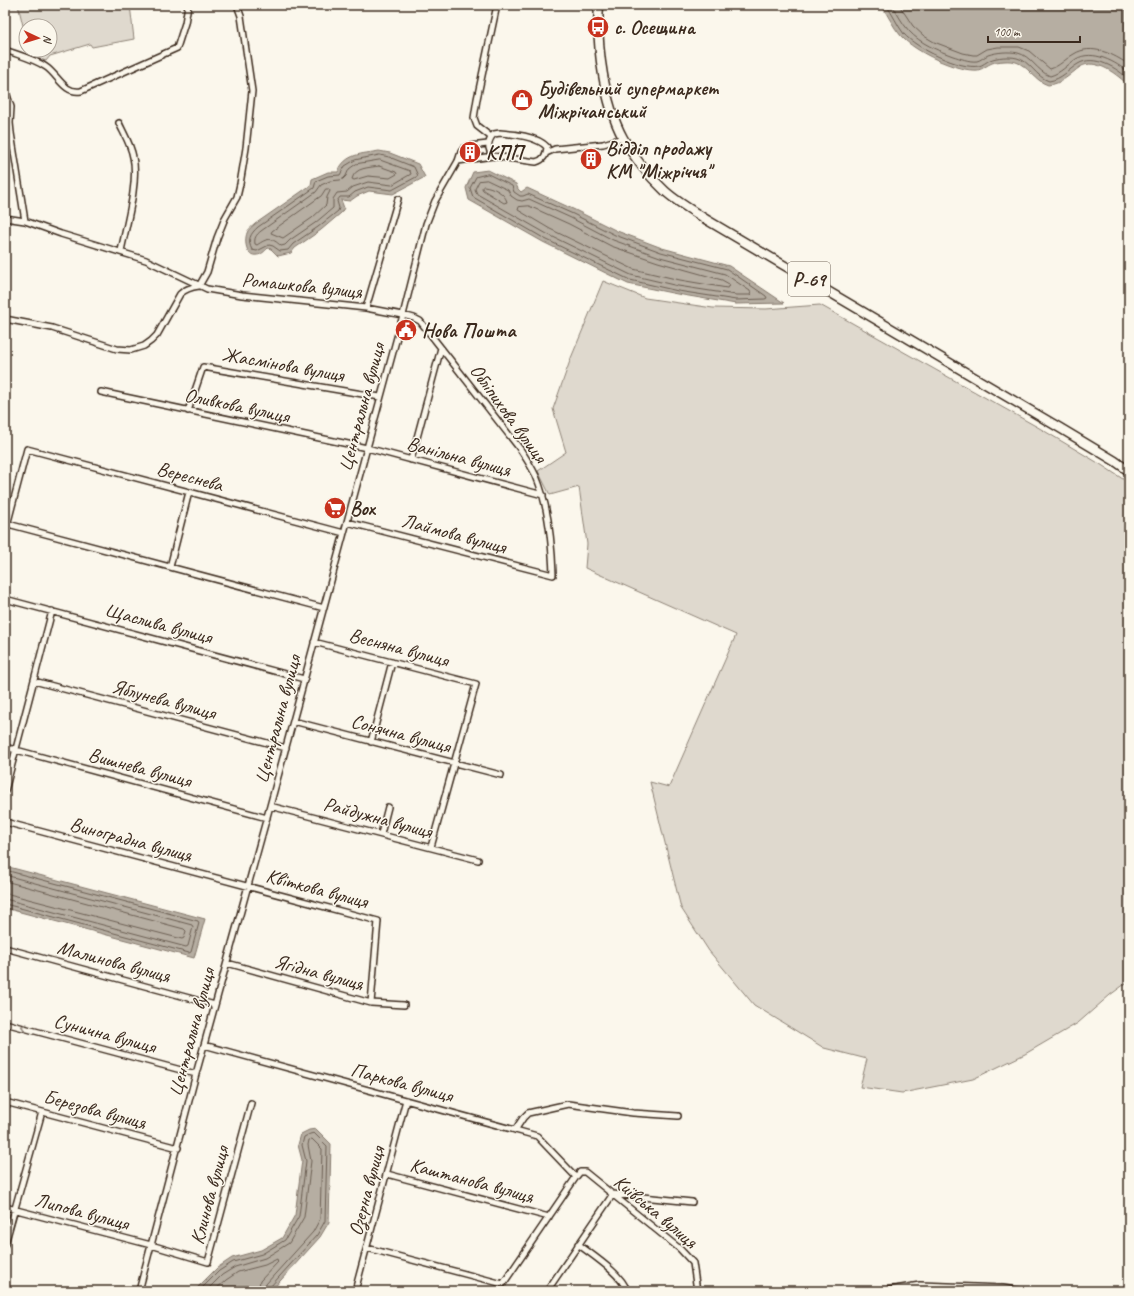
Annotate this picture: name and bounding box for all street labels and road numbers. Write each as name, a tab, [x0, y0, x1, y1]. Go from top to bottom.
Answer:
road number: Р-69	[788, 262, 830, 296]
street label: Ромашкова вулиця	[241, 267, 364, 304]
street label: Центральна вулиця	[332, 338, 391, 474]
street label: Жасмінова вулиця	[220, 342, 347, 388]
street label: Обліпихова вулиця	[464, 359, 554, 469]
street label: Оливкова вулиця	[182, 382, 294, 429]
street label: Ванільна вулиця	[404, 431, 514, 483]
street label: Вереснева	[154, 456, 227, 498]
street label: Лаймова вулиця	[399, 508, 510, 560]
street label: Щаслива вулиця	[103, 597, 217, 650]
street label: Весняна вулиця	[346, 622, 453, 673]
street label: Центральна вулиця	[248, 650, 307, 786]
street label: Яблунева вулиця	[109, 674, 221, 726]
street label: Сонячна вулиця	[348, 708, 455, 759]
street label: Вишнева вулиця	[86, 742, 196, 794]
street label: Райдужна вулиця	[321, 791, 436, 844]
street label: Виноградна вулиця	[67, 811, 195, 868]
street label: Квіткова вулиця	[263, 863, 372, 914]
street label: Малинова вулиця	[55, 934, 174, 989]
street label: Ягідна вулиця	[272, 949, 367, 997]
street label: Центральна вулиця	[162, 963, 221, 1099]
street label: Сунична вулиця	[51, 1008, 161, 1060]
street label: Паркова вулиця	[348, 1057, 458, 1109]
street label: Березова вулиця	[41, 1084, 149, 1135]
street label: Клинова вулиця	[184, 1141, 235, 1247]
street label: Озерна вулиця	[343, 1142, 392, 1239]
street label: Каштанова вулиця	[407, 1152, 537, 1209]
street label: Київська вулиця	[609, 1169, 703, 1254]
street label: Липова вулиця	[32, 1187, 134, 1237]

